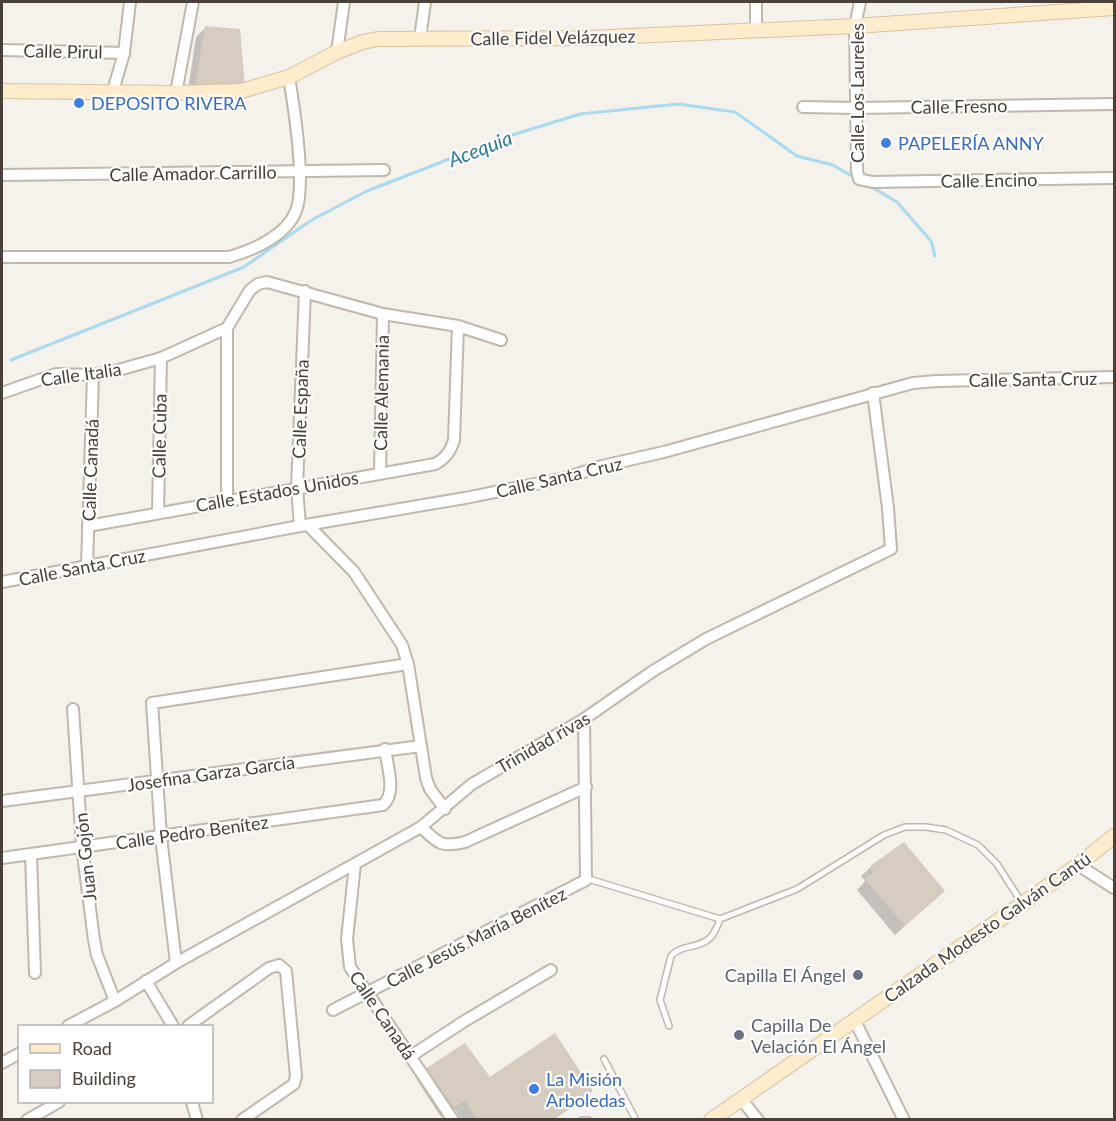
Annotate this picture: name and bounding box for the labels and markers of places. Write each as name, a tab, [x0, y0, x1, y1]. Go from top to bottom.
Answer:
place label: DEPOSITO RIVERA	[91, 92, 247, 114]
marker: DEPOSITO RIVERA	[72, 96, 86, 110]
place label: PAPELERÍA ANNY	[898, 132, 1045, 154]
marker: PAPELERÍA ANNY	[879, 136, 893, 150]
place label: Capilla El Ángel	[725, 964, 846, 986]
marker: Capilla El Ángel	[851, 968, 865, 982]
place label: Capilla De Velación El Ángel	[751, 1014, 886, 1057]
marker: Capilla De Velación El Ángel	[732, 1028, 746, 1042]
place label: La Misión Arboledas	[546, 1068, 626, 1111]
marker: La Misión Arboledas	[527, 1082, 541, 1096]

